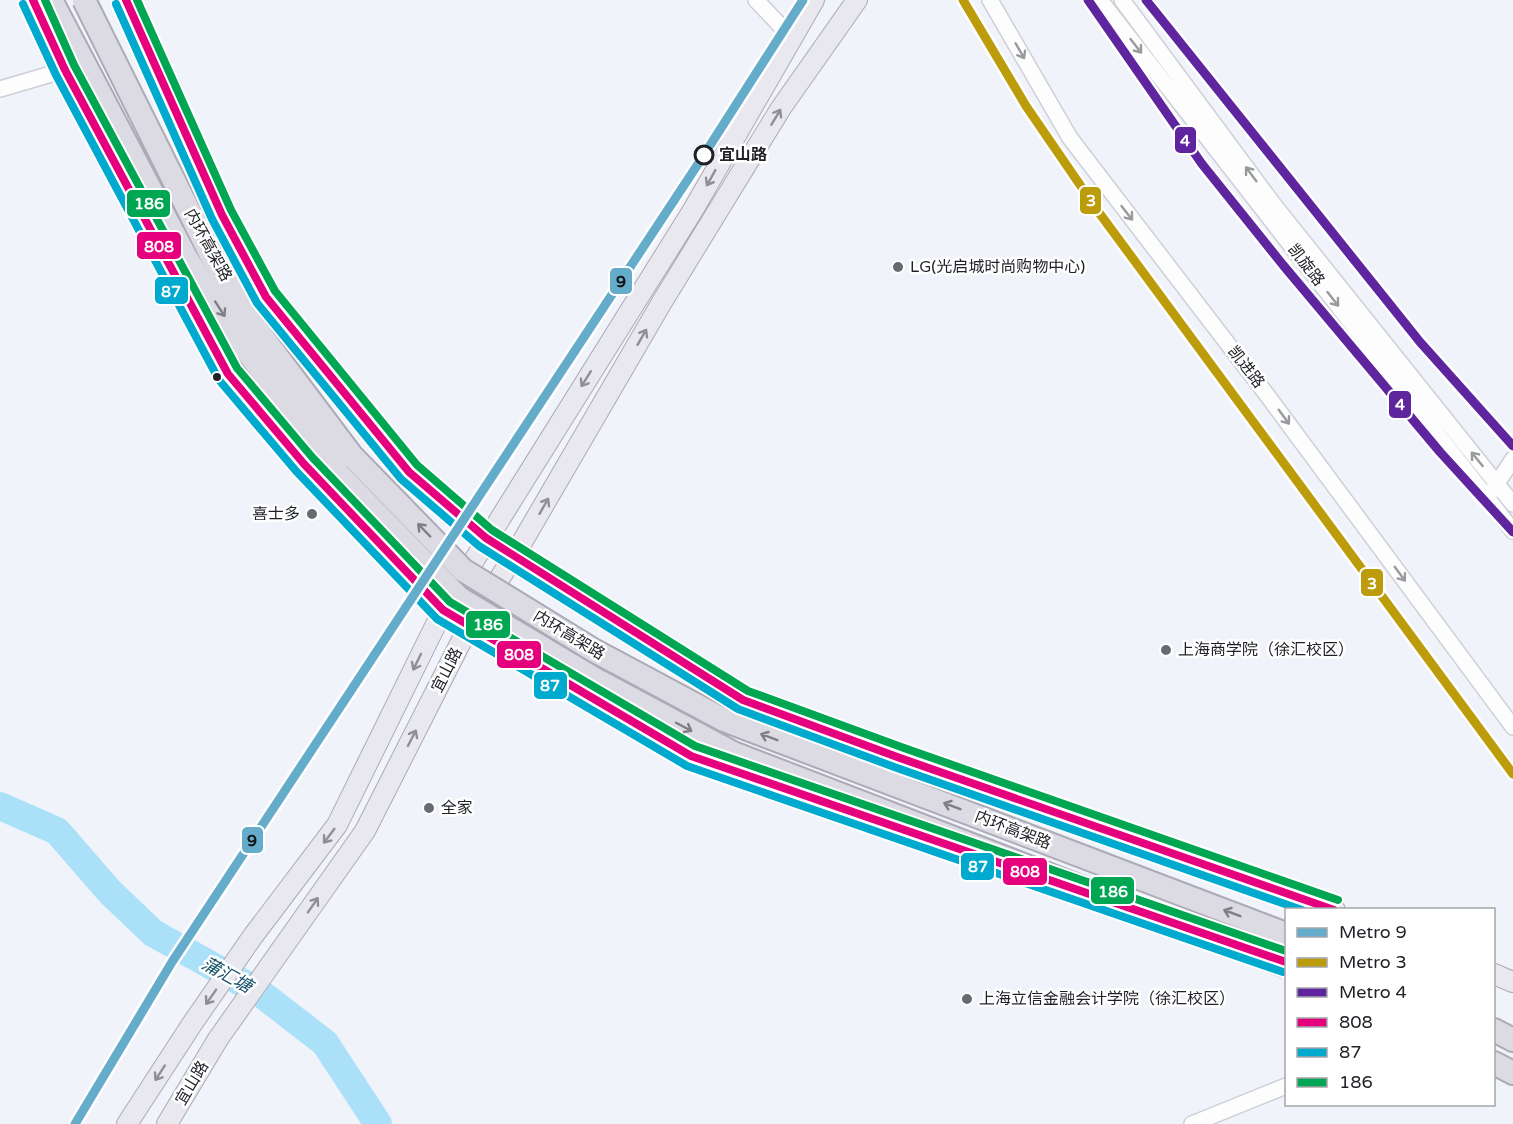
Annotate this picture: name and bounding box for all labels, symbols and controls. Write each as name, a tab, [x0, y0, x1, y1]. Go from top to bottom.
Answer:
one-way arrow	[1129, 38, 1142, 54]
one-way arrow	[1014, 42, 1026, 59]
one-way arrow	[770, 109, 782, 126]
line badge: 4	[1174, 126, 1197, 154]
text: 4	[1180, 131, 1190, 151]
marker: 宜山路	[694, 145, 714, 165]
place label: 宜山路	[719, 145, 767, 165]
one-way arrow	[1245, 167, 1257, 183]
one-way arrow	[705, 168, 716, 186]
line badge: 3	[1079, 186, 1102, 215]
line badge: 186	[126, 189, 171, 218]
text: 3	[1086, 191, 1096, 211]
text: 186	[134, 194, 164, 214]
one-way arrow	[1121, 204, 1134, 220]
street label: 内环高架路	[180, 205, 236, 285]
line badge: 808	[136, 231, 182, 260]
text: 808	[144, 237, 174, 257]
street label: 凯旋路	[1283, 240, 1329, 290]
place label: LG(光启城时尚购物中心)	[910, 257, 1085, 277]
marker: LG(光启城时尚购物中心)	[891, 260, 905, 274]
line badge: 9	[609, 267, 633, 295]
text: 9	[616, 272, 626, 292]
line badge: 87	[154, 276, 189, 305]
text: 87	[161, 282, 181, 302]
one-way arrow	[1326, 291, 1339, 307]
one-way arrow	[214, 300, 226, 317]
one-way arrow	[636, 329, 648, 346]
street label: 凯进路	[1223, 342, 1269, 392]
one-way arrow	[580, 370, 592, 387]
unlabelled marker	[211, 371, 223, 383]
line badge: 4	[1388, 390, 1412, 419]
text: 4	[1395, 395, 1405, 415]
one-way arrow	[1278, 409, 1291, 425]
one-way arrow	[1470, 451, 1483, 467]
one-way arrow	[538, 498, 550, 515]
place label: 喜士多	[252, 504, 300, 524]
marker: 喜士多	[305, 507, 319, 521]
one-way arrow	[417, 523, 432, 538]
one-way arrow	[1394, 566, 1407, 582]
line badge: 3	[1360, 568, 1384, 597]
text: 3	[1367, 574, 1377, 594]
street label: 内环高架路	[530, 606, 608, 664]
line badge: 186	[465, 610, 511, 639]
text: 186	[473, 615, 503, 635]
line badge: 808	[496, 640, 542, 669]
place label: 上海商学院（徐汇校区）	[1178, 640, 1354, 660]
marker: 上海商学院（徐汇校区）	[1159, 643, 1173, 657]
street label: 宜山路	[427, 644, 467, 696]
text: 808	[504, 645, 534, 665]
one-way arrow	[411, 653, 422, 671]
line badge: 87	[533, 671, 568, 700]
text: 87	[540, 676, 560, 696]
one-way arrow	[675, 722, 693, 733]
one-way arrow	[407, 730, 418, 748]
one-way arrow	[761, 731, 779, 742]
place label: 全家	[441, 798, 473, 818]
one-way arrow	[943, 800, 961, 811]
marker: 全家	[422, 801, 436, 815]
street label: 内环高架路	[972, 806, 1054, 854]
line badge: 9	[241, 826, 264, 854]
one-way arrow	[323, 828, 336, 844]
text: 9	[247, 831, 257, 851]
line badge: 87	[960, 852, 995, 881]
text: 87	[968, 857, 988, 877]
line badge: 808	[1002, 857, 1048, 886]
text: 808	[1010, 862, 1040, 882]
line badge: 186	[1090, 876, 1135, 905]
text: 186	[1098, 882, 1128, 902]
one-way arrow	[306, 898, 319, 914]
one-way arrow	[1223, 907, 1242, 918]
legend	[1285, 908, 1495, 1106]
text: Metro 9	[1339, 921, 1407, 943]
text: Metro 3	[1339, 951, 1407, 973]
water label: 蒲汇塘	[198, 952, 259, 999]
text: Metro 4	[1339, 981, 1407, 1003]
one-way arrow	[205, 989, 217, 1005]
place label: 上海立信金融会计学院（徐汇校区）	[979, 989, 1235, 1009]
marker: 上海立信金融会计学院（徐汇校区）	[960, 992, 974, 1006]
text: 808	[1339, 1011, 1373, 1033]
text: 87	[1339, 1041, 1362, 1063]
street label: 宜山路	[171, 1057, 213, 1109]
one-way arrow	[154, 1064, 166, 1081]
text: 186	[1339, 1071, 1373, 1093]

